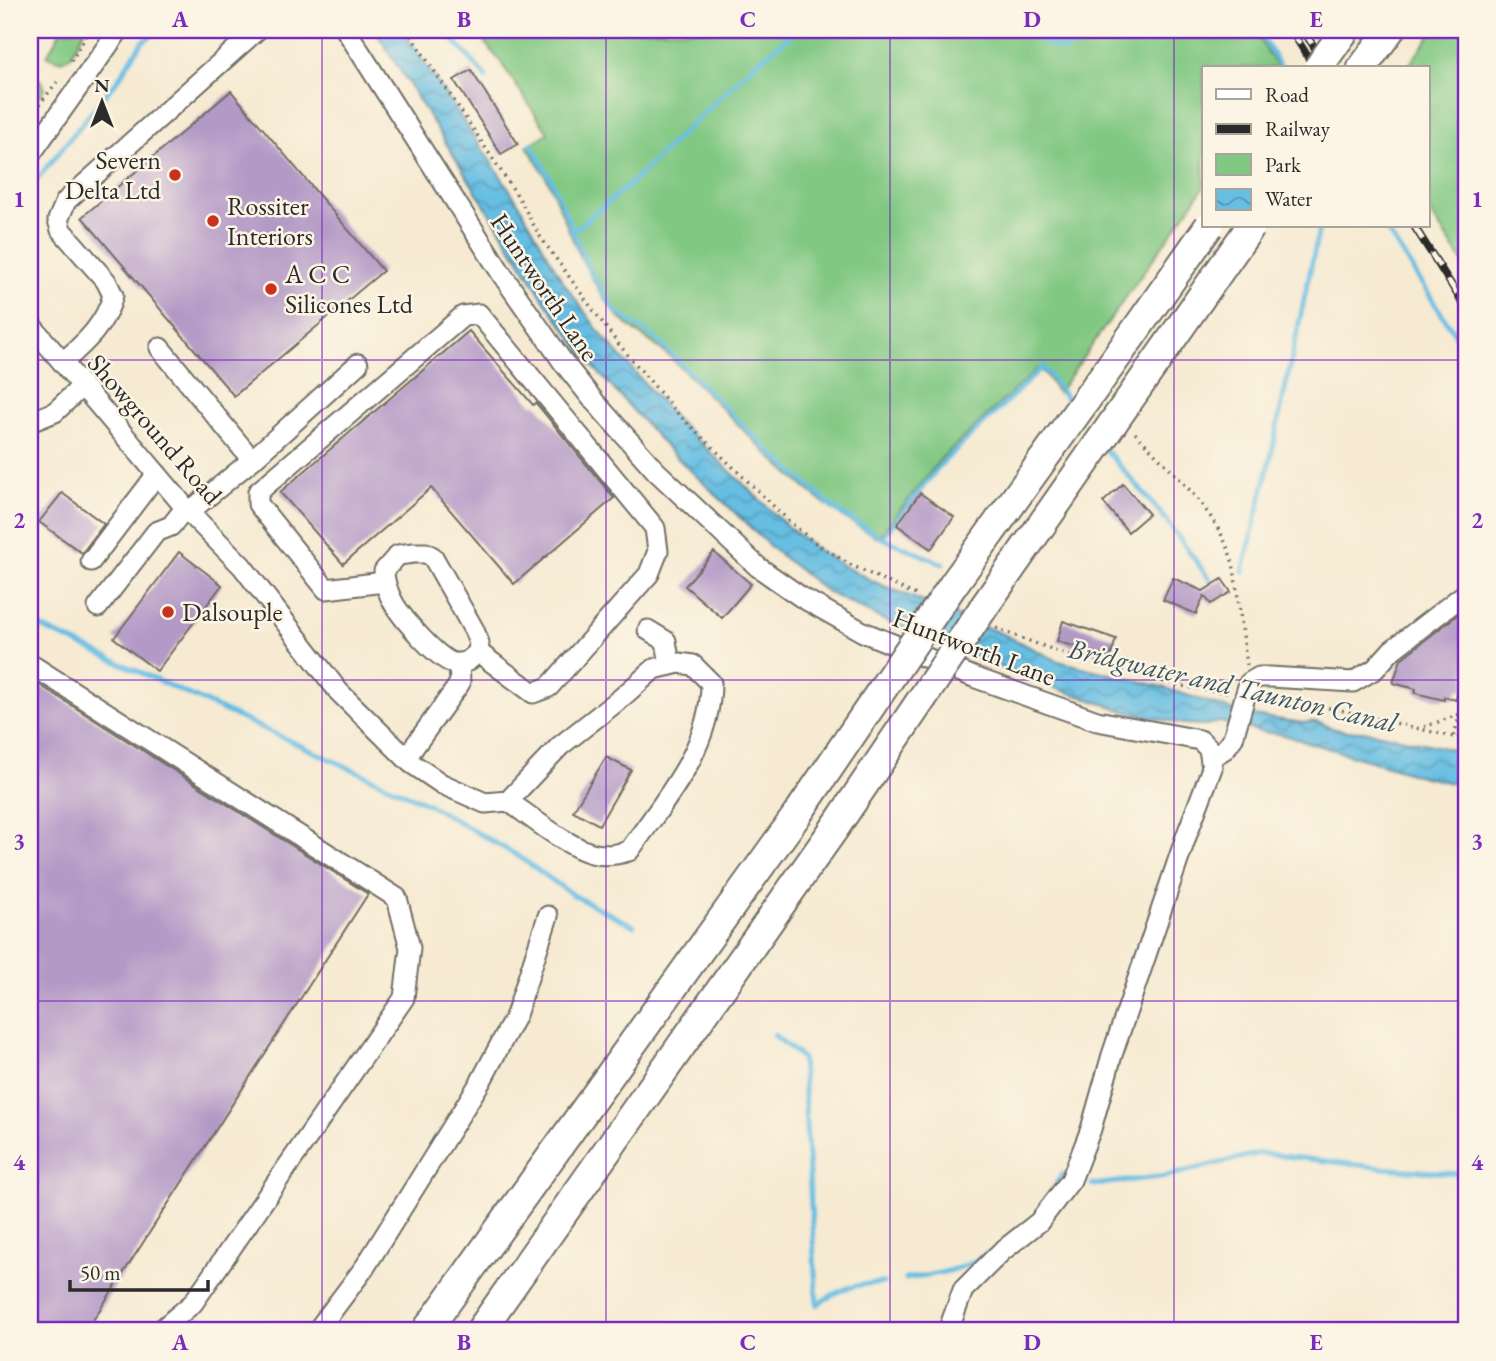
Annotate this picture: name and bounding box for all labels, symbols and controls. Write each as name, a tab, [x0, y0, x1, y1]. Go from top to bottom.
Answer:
text: A	[171, 4, 189, 34]
text: B	[457, 4, 471, 34]
text: C	[740, 4, 756, 34]
text: D	[1023, 4, 1041, 34]
text: E	[1309, 4, 1323, 34]
north arrow	[66, 66, 136, 136]
legend	[1202, 66, 1430, 228]
text: N	[94, 73, 110, 98]
text: Road	[1265, 81, 1309, 108]
text: Railway	[1265, 115, 1331, 142]
place label: Severn Delta Ltd	[65, 143, 162, 207]
text: Park	[1265, 151, 1302, 178]
marker: Severn Delta Ltd	[167, 167, 183, 183]
text: 1	[13, 184, 25, 214]
text: 1	[1471, 184, 1483, 214]
text: Water	[1265, 185, 1312, 212]
place label: Rossiter Interiors	[227, 189, 313, 253]
street label: Huntworth Lane	[483, 206, 607, 368]
marker: Rossiter Interiors	[205, 213, 221, 229]
place label: A C C Silicones Ltd	[284, 257, 414, 321]
marker: A C C Silicones Ltd	[263, 281, 279, 297]
street label: Showground Road	[80, 347, 230, 512]
text: 2	[13, 505, 25, 535]
text: 2	[1471, 505, 1483, 535]
place label: Dalsouple	[182, 595, 283, 629]
street label: Huntworth Lane	[888, 600, 1060, 694]
marker: Dalsouple	[160, 604, 176, 620]
water label: Bridgwater and Taunton Canal	[1064, 629, 1402, 741]
text: 3	[13, 826, 25, 856]
text: 3	[1471, 826, 1483, 856]
text: 4	[13, 1147, 26, 1177]
text: 4	[1471, 1147, 1484, 1177]
scale bar	[70, 1249, 208, 1293]
text: 50 m	[80, 1259, 121, 1286]
text: A	[171, 1327, 189, 1357]
text: B	[457, 1327, 471, 1357]
text: C	[740, 1327, 756, 1357]
text: D	[1023, 1327, 1041, 1357]
text: E	[1309, 1327, 1323, 1357]

